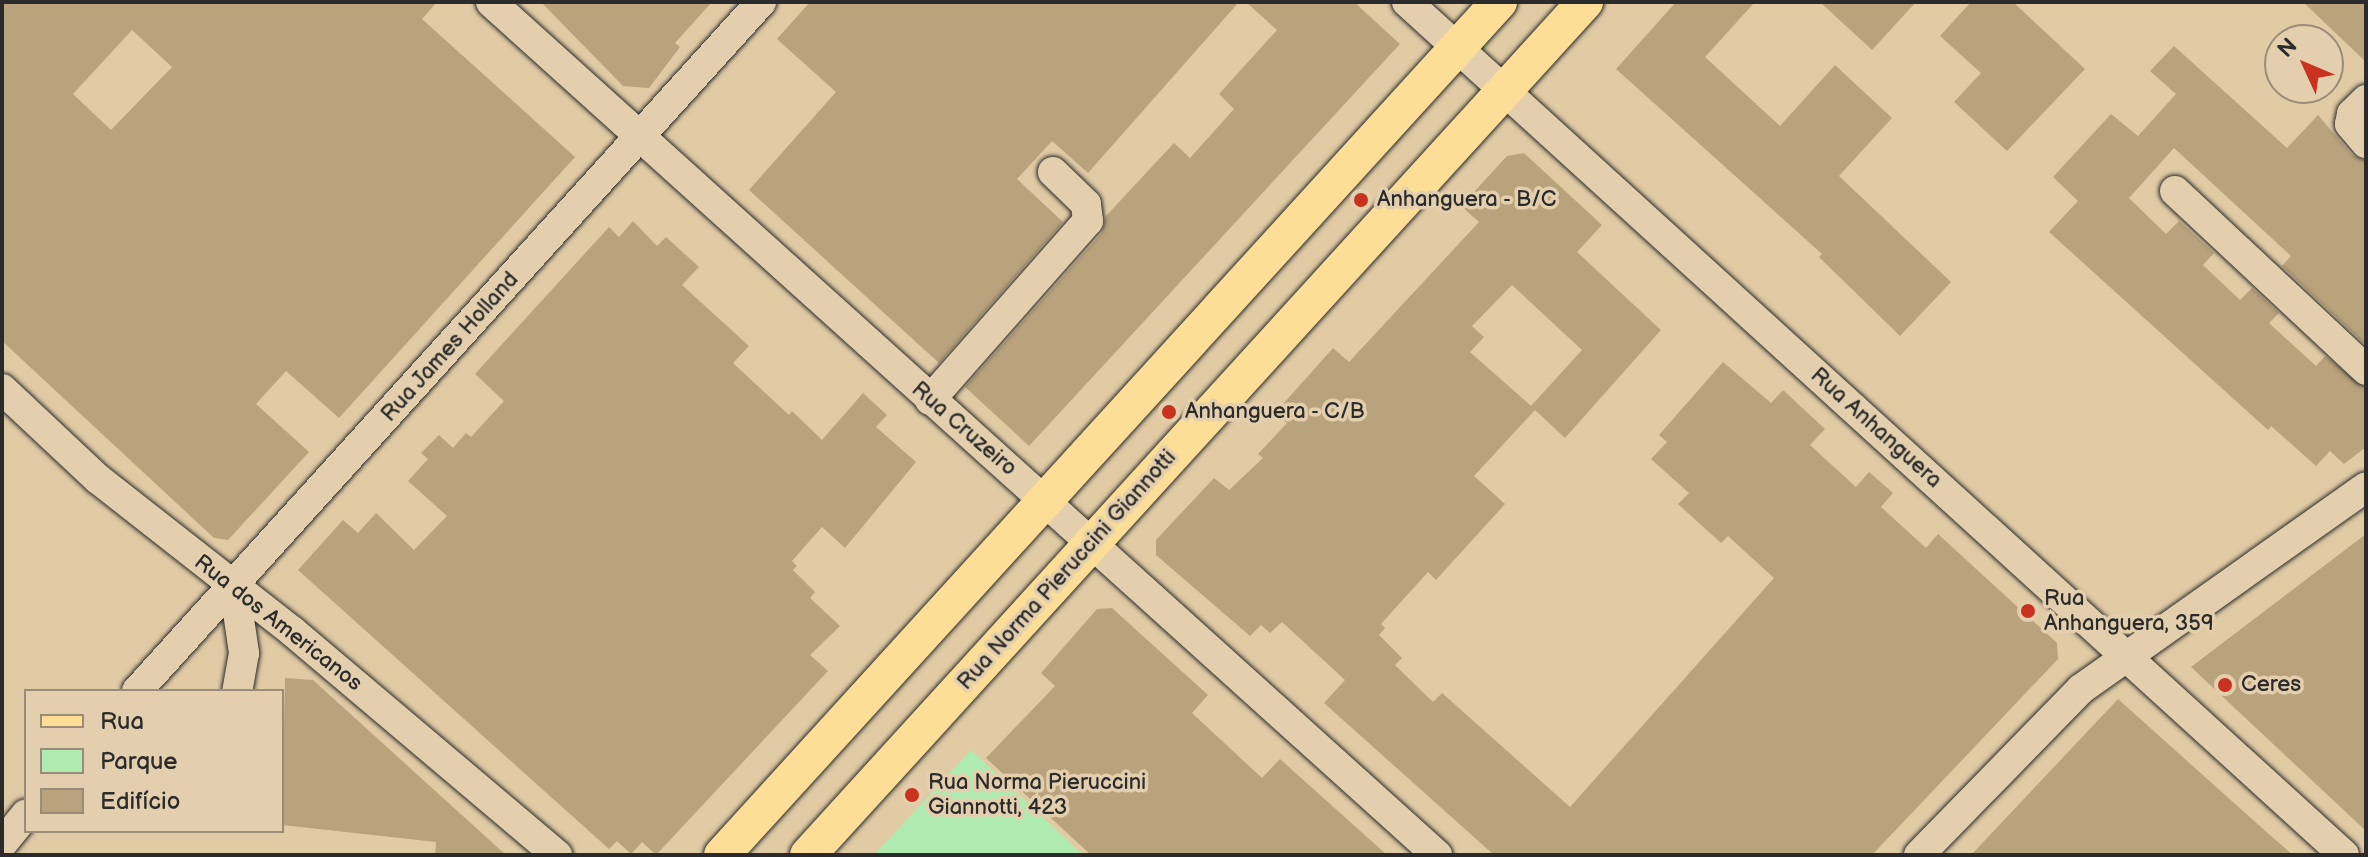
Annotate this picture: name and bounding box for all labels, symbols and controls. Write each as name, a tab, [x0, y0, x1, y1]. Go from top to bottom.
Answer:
north arrow	[2264, 24, 2344, 104]
text: N	[2272, 33, 2303, 64]
place label: Anhanguera - B/C	[1377, 187, 1558, 213]
marker: Anhanguera - B/C	[1352, 191, 1370, 209]
street label: Rua James Holland	[375, 266, 525, 428]
street label: Rua Anhanguera	[1805, 362, 1947, 494]
street label: Rua Cruzeiro	[906, 376, 1022, 482]
place label: Anhanguera - C/B	[1185, 399, 1366, 425]
marker: Anhanguera - C/B	[1160, 403, 1178, 421]
street label: Rua Norma Pieruccini Giannotti	[952, 445, 1182, 695]
street label: Rua dos Americanos	[189, 549, 367, 697]
place label: Rua Anhanguera, 359	[2044, 585, 2214, 636]
marker: Rua Anhanguera, 359	[2019, 602, 2037, 620]
place label: Ceres	[2241, 672, 2301, 698]
marker: Ceres	[2216, 676, 2234, 694]
legend	[24, 689, 284, 833]
text: Rua	[100, 707, 144, 736]
text: Parque	[100, 747, 178, 776]
place label: Rua Norma Pieruccini Giannotti, 423	[928, 769, 1146, 820]
marker: Rua Norma Pieruccini Giannotti, 423	[903, 786, 921, 804]
text: Edifício	[100, 787, 180, 816]

